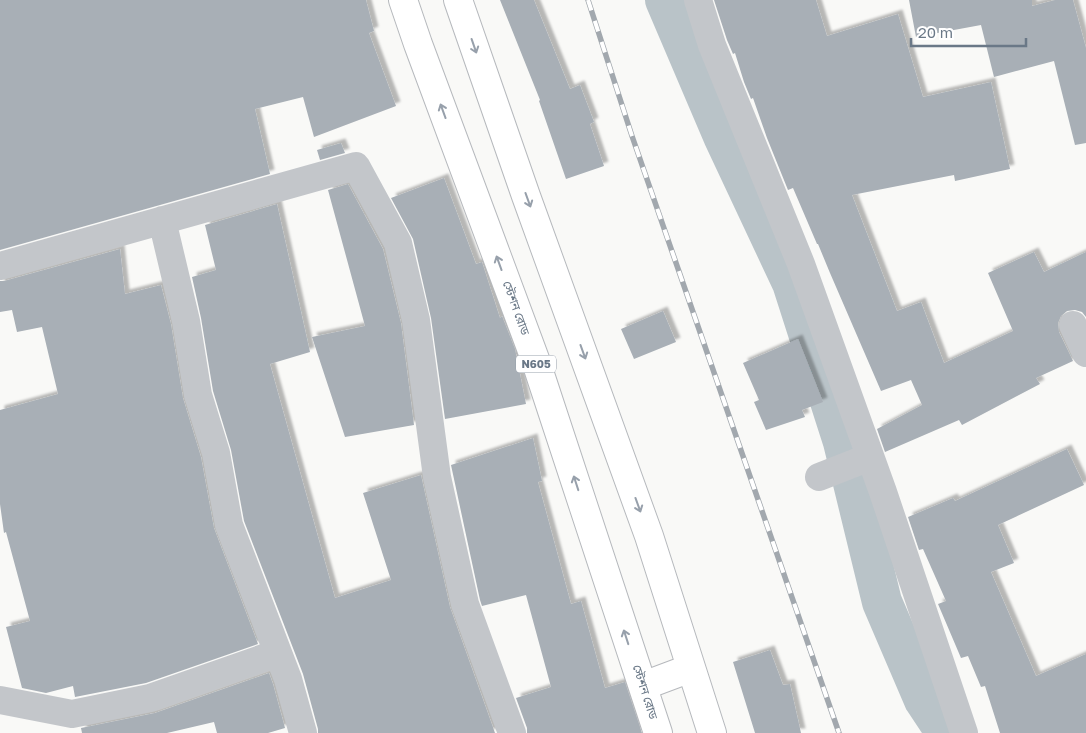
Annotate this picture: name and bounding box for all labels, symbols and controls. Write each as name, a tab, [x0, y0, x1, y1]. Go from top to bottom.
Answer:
scale bar	[911, 15, 1026, 47]
text: 20 m	[918, 23, 953, 41]
one-way arrow	[470, 38, 479, 53]
one-way arrow	[437, 103, 446, 118]
one-way arrow	[524, 191, 533, 207]
one-way arrow	[494, 256, 503, 271]
street label: স্টেশন রোড	[500, 279, 533, 337]
one-way arrow	[579, 344, 588, 360]
road number: N605	[516, 356, 556, 372]
one-way arrow	[570, 475, 580, 491]
one-way arrow	[634, 497, 643, 513]
one-way arrow	[621, 629, 631, 645]
street label: স্টেশন রোড	[630, 663, 662, 722]

